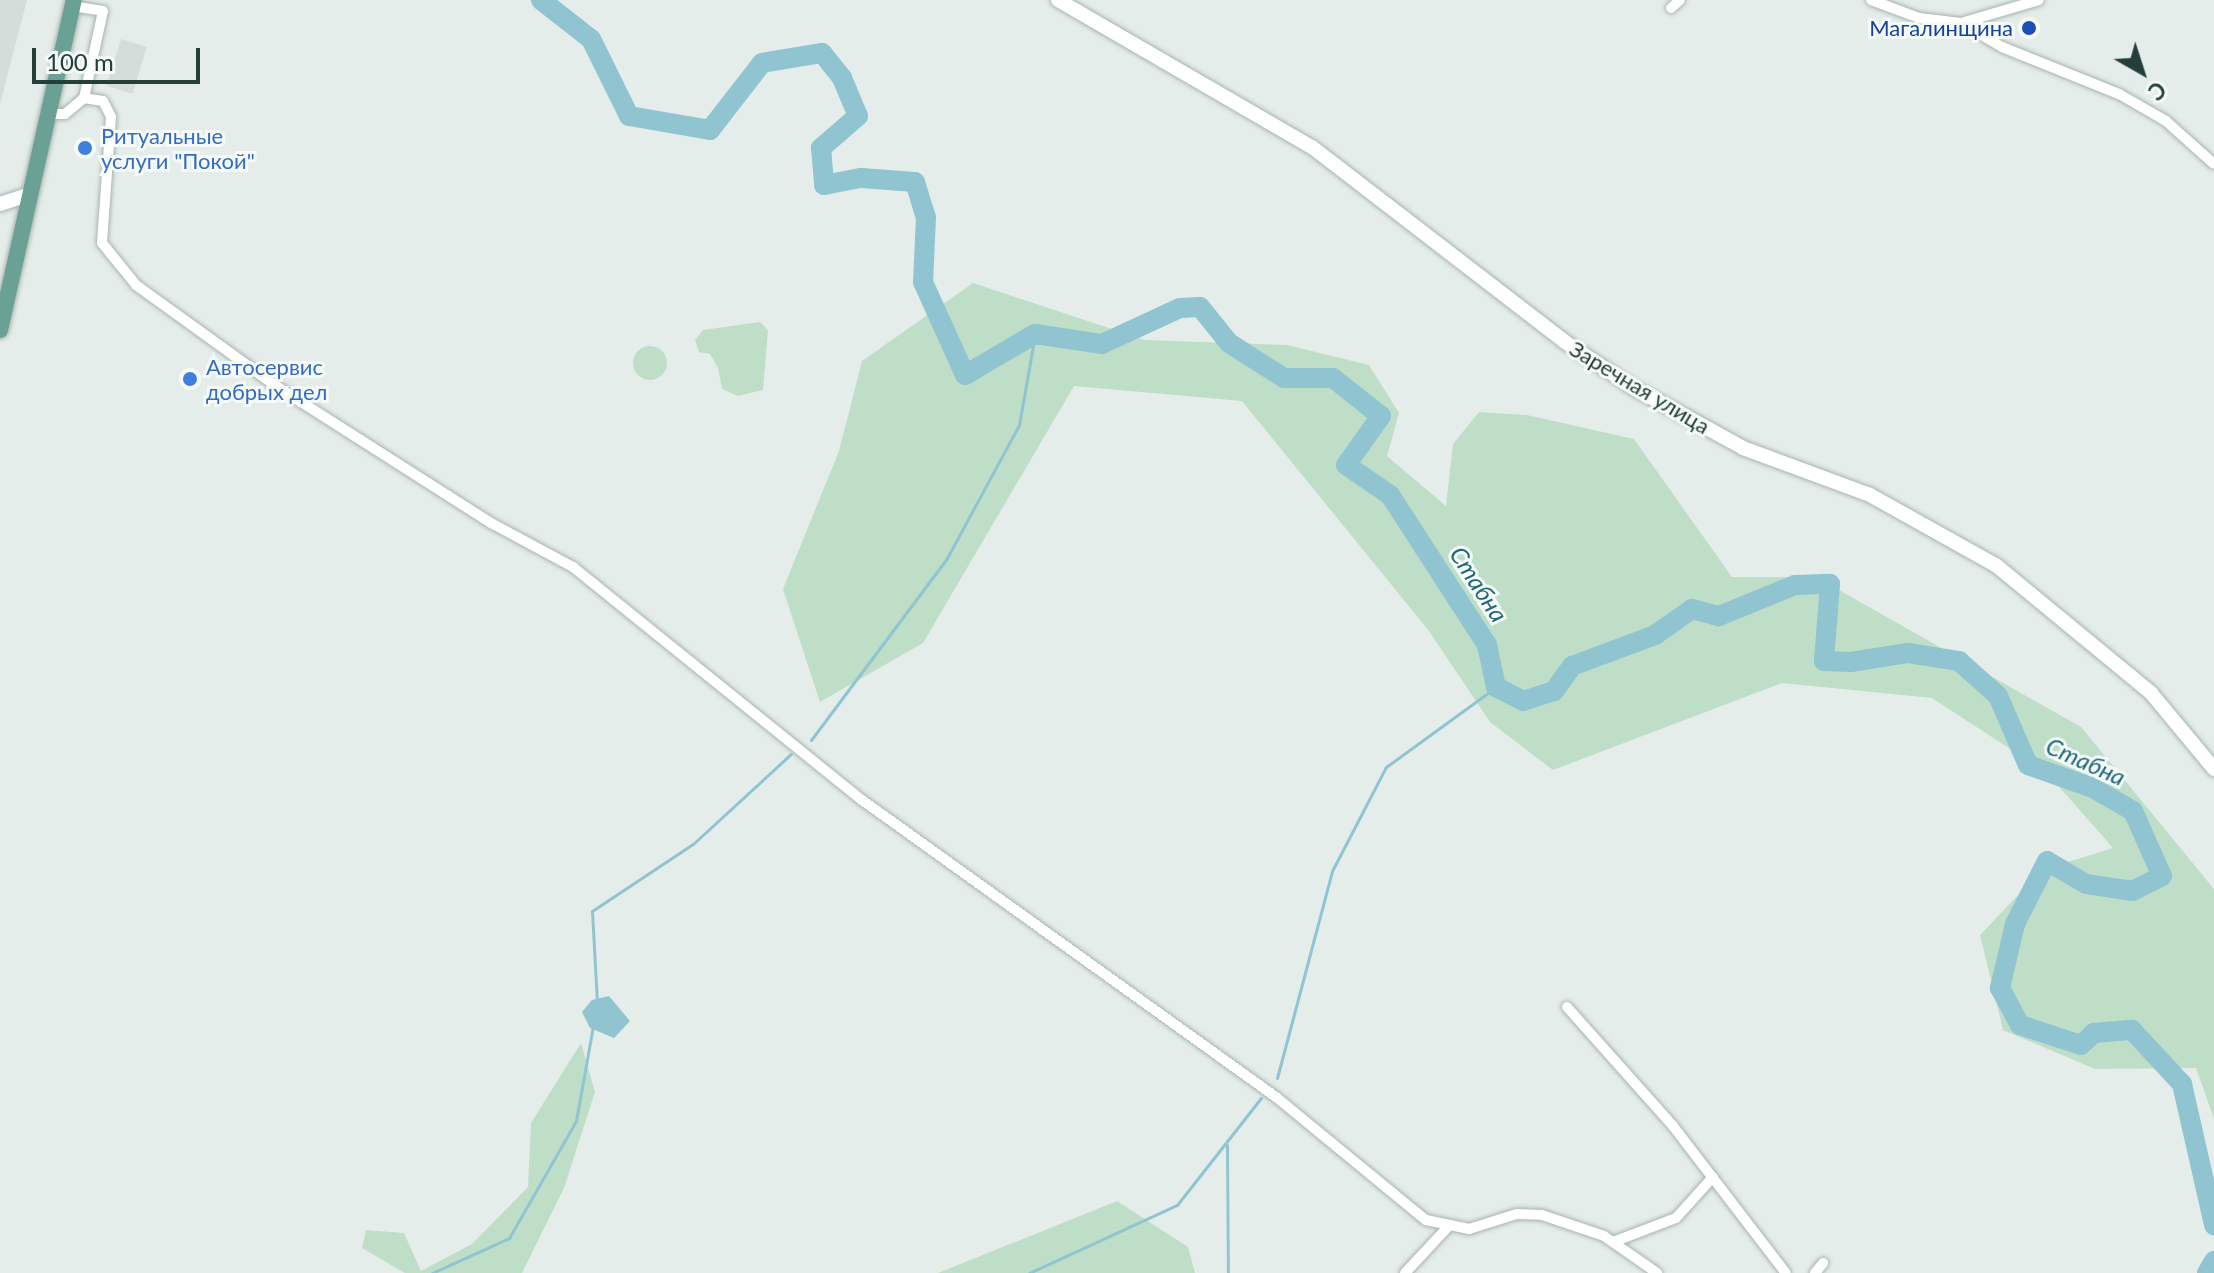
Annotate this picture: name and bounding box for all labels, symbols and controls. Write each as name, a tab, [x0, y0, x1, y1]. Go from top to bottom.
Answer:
place label: Магалинщина	[1869, 15, 2013, 41]
marker: Магалинщина	[2020, 19, 2038, 37]
scale bar	[36, 32, 204, 82]
north arrow	[2102, 32, 2182, 112]
text: 100 m	[46, 47, 114, 76]
text: С	[2143, 76, 2172, 106]
place label: Ритуальные услуги "Покой"	[101, 122, 255, 174]
marker: Ритуальные услуги "Покой"	[76, 139, 94, 157]
street label: Заречная улица	[1565, 335, 1715, 439]
place label: Автосервис добрых дел	[206, 353, 327, 404]
marker: Автосервис добрых дел	[181, 370, 199, 388]
water label: Стабна	[1444, 541, 1514, 627]
water label: Стабна	[2042, 731, 2130, 791]

